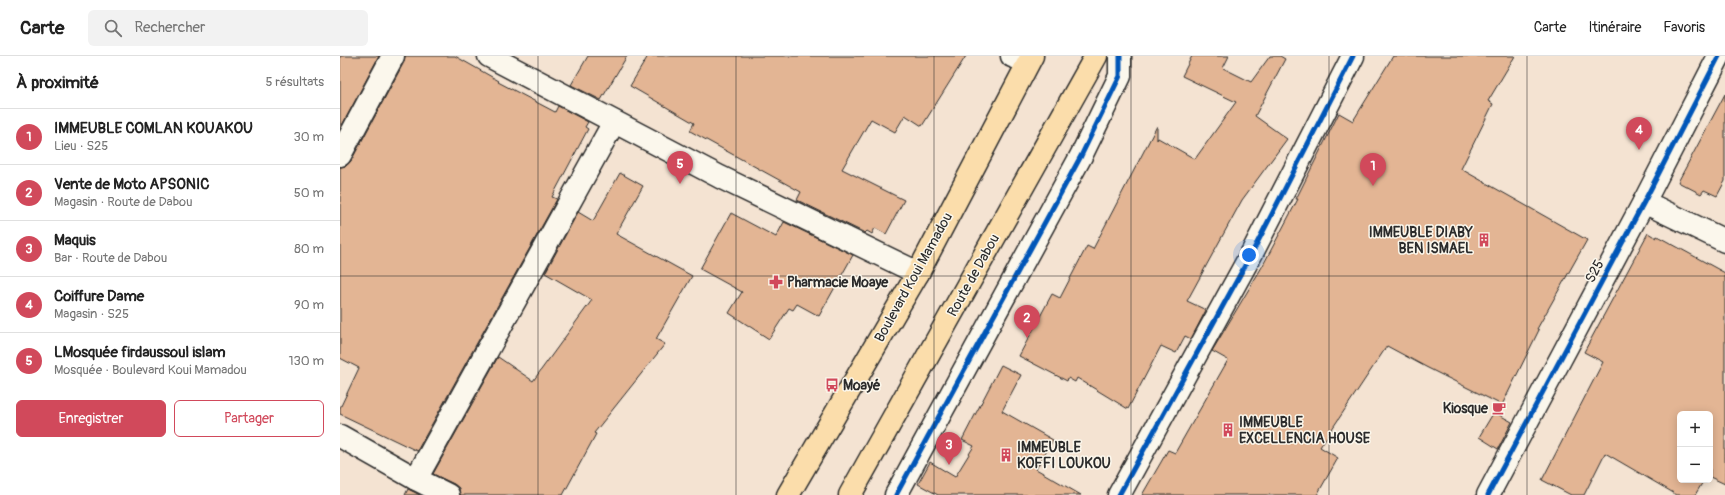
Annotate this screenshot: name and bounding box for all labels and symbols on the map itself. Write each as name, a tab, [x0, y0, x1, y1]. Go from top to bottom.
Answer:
pin: 4	[1626, 117, 1652, 150]
pin: 5	[667, 151, 693, 184]
pin: 1	[1360, 153, 1386, 186]
street label: Boulevard Koui Mamadou	[871, 210, 956, 345]
place label: IMMEUBLE DIABY BEN ISMAEL	[1369, 224, 1474, 257]
street label: Route de Dabou	[944, 231, 1003, 320]
building icon: IMMEUBLE DIABY BEN ISMAEL	[1476, 232, 1492, 248]
your location	[1239, 245, 1259, 265]
street label: S25	[1581, 257, 1607, 286]
pharmacy icon: Pharmacie Moaye	[768, 274, 784, 290]
place label: Pharmacie Moaye	[787, 274, 889, 291]
pin: 2	[1014, 305, 1040, 338]
bus stop icon: Moayé	[824, 377, 840, 393]
place label: Moayé	[843, 377, 881, 394]
place label: Kiosque	[1443, 400, 1489, 417]
cafe icon: Kiosque	[1491, 400, 1507, 416]
place label: IMMEUBLE EXCELLENCIA HOUSE	[1239, 414, 1371, 447]
building icon: IMMEUBLE EXCELLENCIA HOUSE	[1220, 422, 1236, 438]
pin: 3	[936, 432, 962, 465]
place label: IMMEUBLE KOFFI LOUKOU	[1017, 439, 1111, 472]
building icon: IMMEUBLE KOFFI LOUKOU	[998, 447, 1014, 463]

